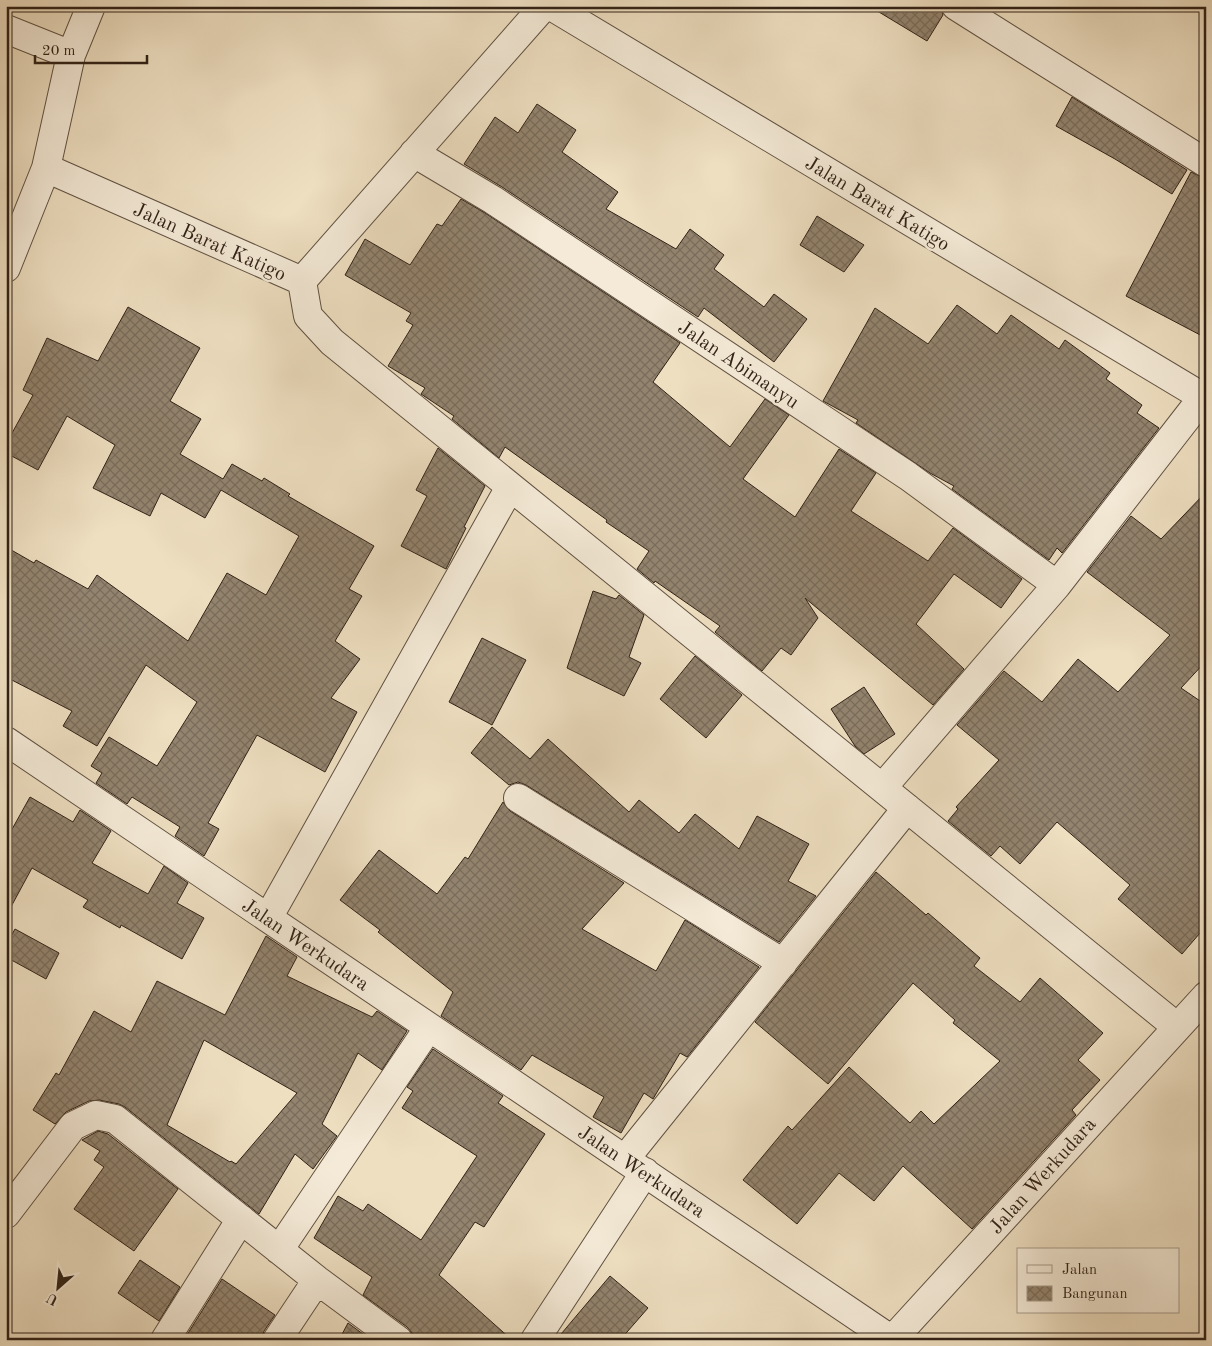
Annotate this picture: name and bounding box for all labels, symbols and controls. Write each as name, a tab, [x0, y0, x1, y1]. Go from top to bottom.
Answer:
scale bar	[35, 32, 148, 64]
text: 20 m	[42, 44, 76, 59]
street label: Jalan Barat Katigo	[801, 154, 953, 256]
street label: Jalan Barat Katigo	[130, 200, 289, 285]
street label: Jalan Abimanyu	[674, 318, 802, 414]
street label: Jalan Werkudara	[238, 896, 372, 996]
street label: Jalan Werkudara	[986, 1114, 1101, 1238]
street label: Jalan Werkudara	[574, 1123, 708, 1223]
legend	[1017, 1248, 1180, 1314]
text: Jalan	[1062, 1263, 1097, 1278]
north arrow	[32, 1264, 82, 1314]
text: Bangunan	[1062, 1287, 1128, 1302]
text: U	[44, 1290, 61, 1307]

